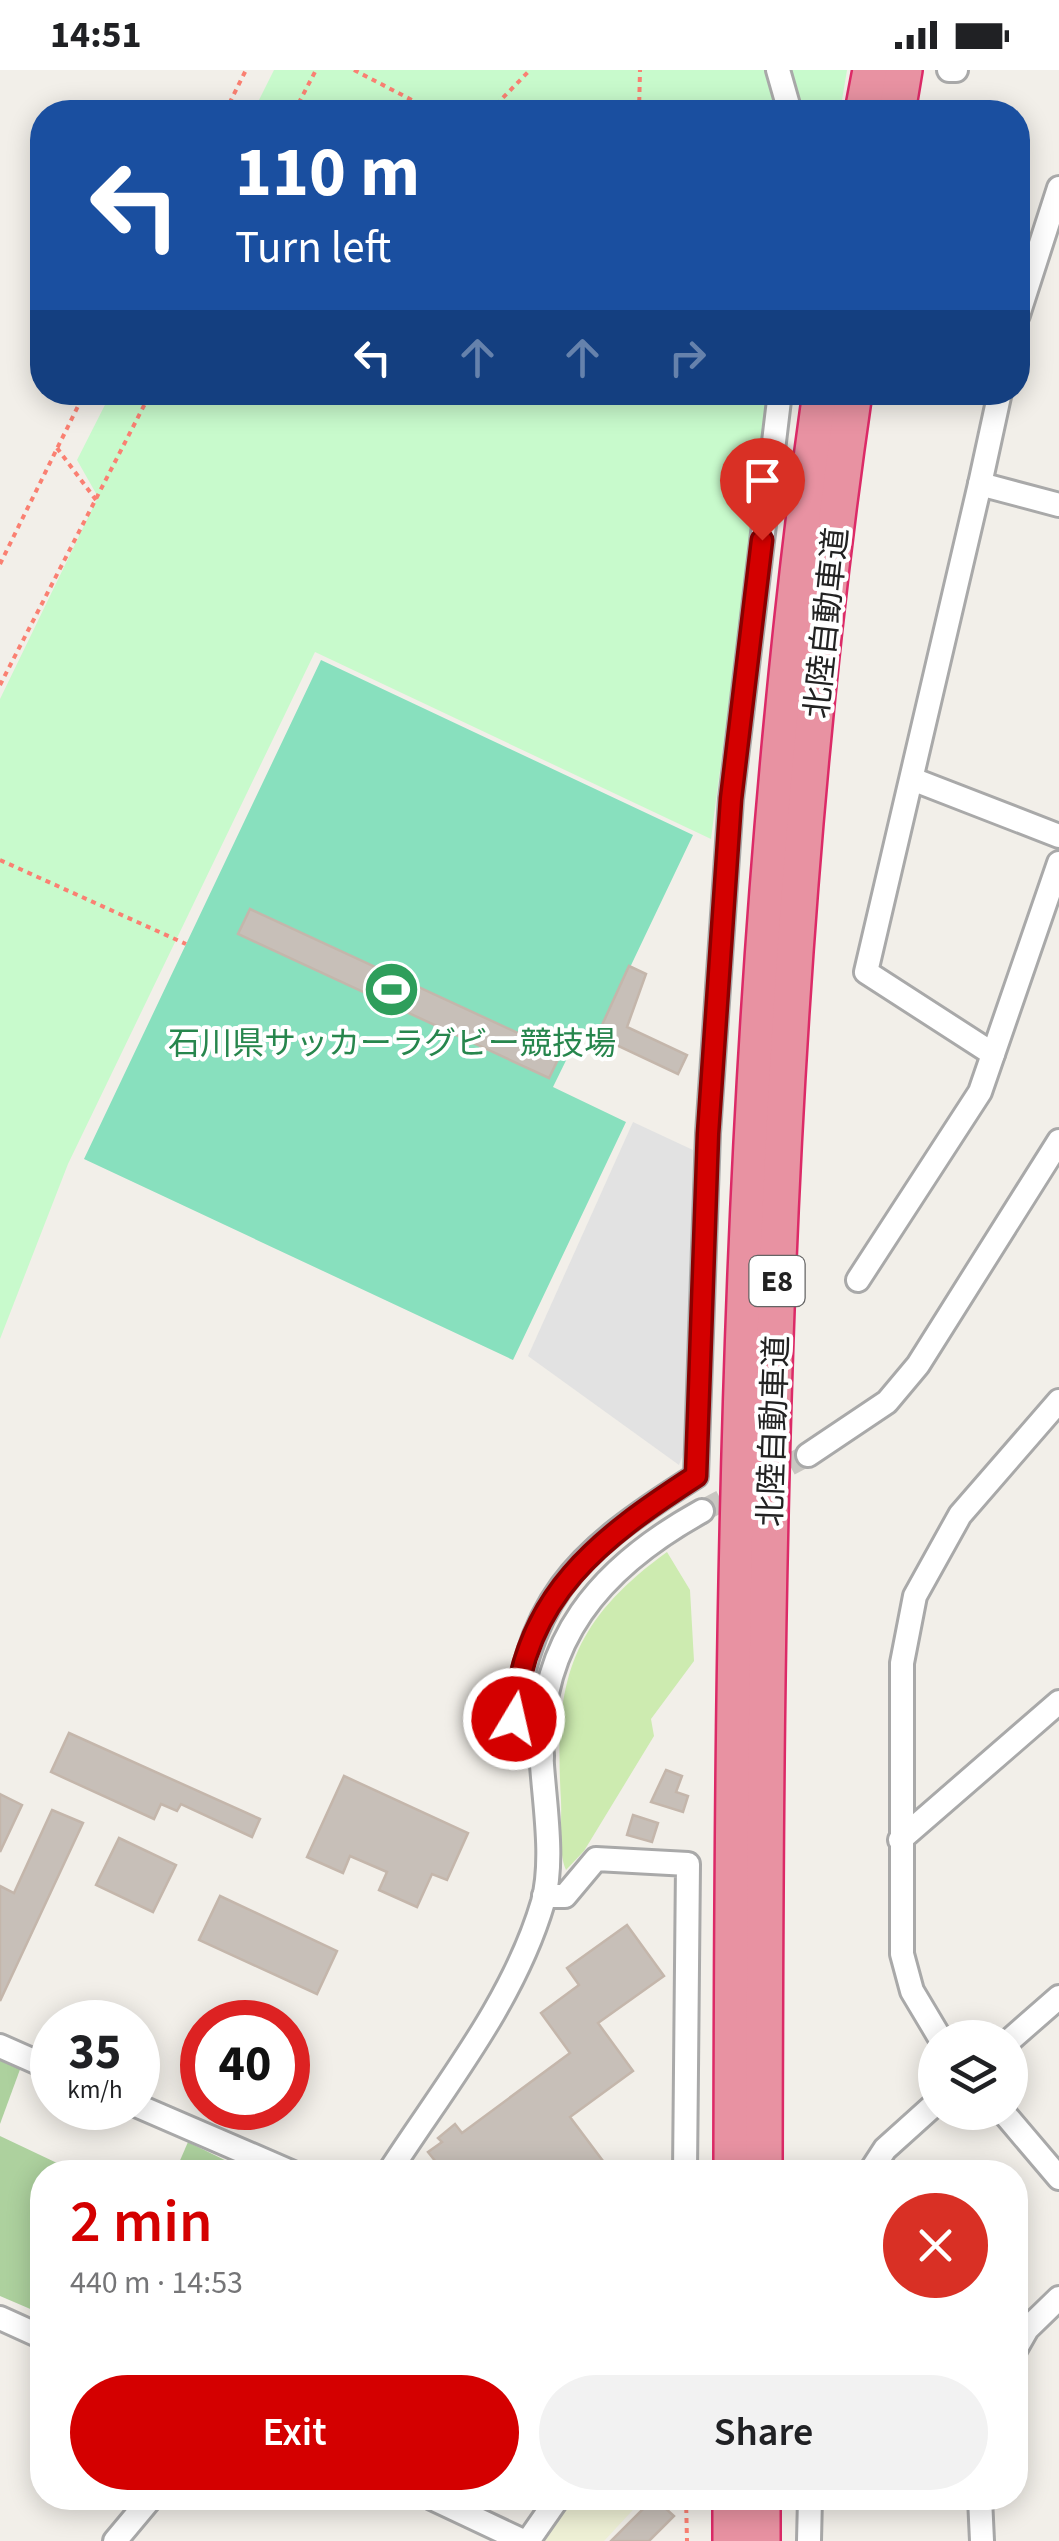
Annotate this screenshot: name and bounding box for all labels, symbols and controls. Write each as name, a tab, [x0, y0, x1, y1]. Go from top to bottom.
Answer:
text: 14:51	[50, 8, 142, 62]
text: 110 m	[235, 123, 420, 223]
icon: left	[70, 140, 200, 270]
text: Turn left	[235, 216, 391, 280]
icon: left	[345, 330, 400, 385]
icon: ahead	[450, 330, 505, 385]
icon: ahead	[555, 330, 610, 385]
icon: right	[660, 330, 715, 385]
pin	[720, 438, 805, 541]
icon: arrive	[735, 453, 790, 508]
street label: 北陸自動車道	[794, 525, 860, 721]
sports icon: 石川県サッカーラグビー競技場	[362, 959, 422, 1019]
place label: 石川県サッカーラグビー競技場	[168, 1021, 616, 1067]
road number: E8	[750, 1256, 804, 1306]
street label: 北陸自動車道	[748, 1334, 800, 1528]
position arrow	[462, 1667, 566, 1771]
speed limit sign: 40	[180, 2000, 310, 2130]
text: 35	[69, 2017, 121, 2088]
map controls	[918, 2020, 1028, 2130]
button: layers	[918, 2020, 1028, 2130]
text: km/h	[67, 2072, 123, 2108]
text: 2 min	[70, 2180, 213, 2265]
button: close	[883, 2193, 988, 2298]
text: 440 m · 14:53	[70, 2260, 243, 2306]
button: Exit	[70, 2375, 519, 2490]
button: Share	[539, 2375, 988, 2490]

